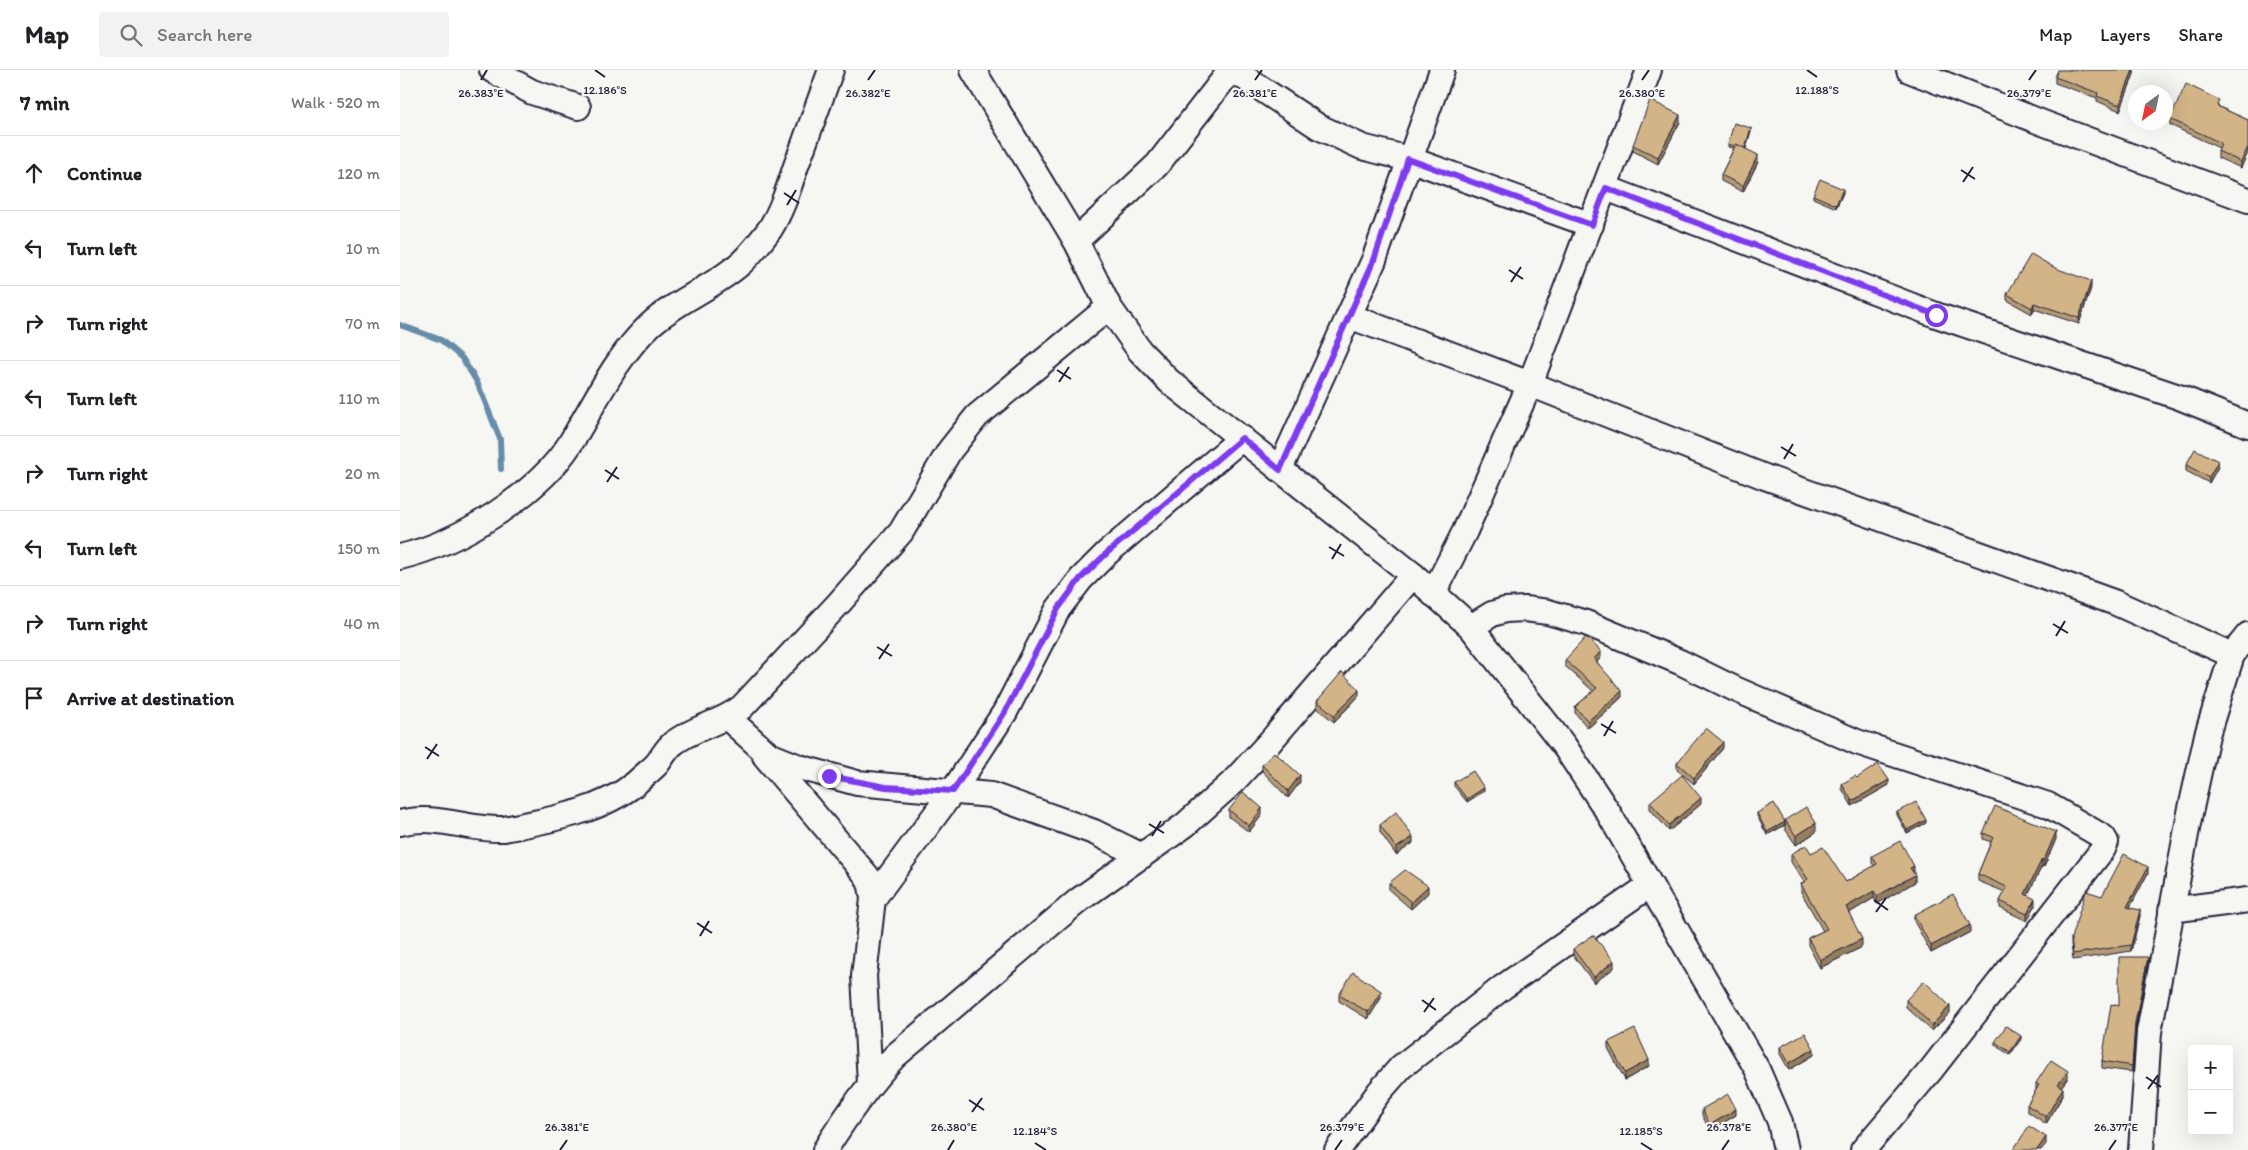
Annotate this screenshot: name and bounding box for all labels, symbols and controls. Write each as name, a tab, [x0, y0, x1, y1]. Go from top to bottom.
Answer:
search box	[99, 12, 449, 57]
text: Map	[25, 20, 69, 49]
icon: search	[117, 21, 145, 49]
text: Search here	[157, 23, 252, 46]
text: Map	[2039, 24, 2072, 46]
text: Layers	[2100, 24, 2150, 46]
text: Share	[2178, 24, 2223, 46]
text: 12.186°S	[583, 83, 627, 97]
text: 12.188°S	[1795, 83, 1839, 97]
north arrow	[2128, 85, 2173, 130]
text: 26.383°E	[458, 86, 504, 100]
text: 26.382°E	[845, 86, 891, 100]
text: 26.381°E	[1233, 86, 1278, 100]
text: 26.380°E	[1619, 86, 1666, 100]
text: 26.379°E	[2007, 86, 2052, 100]
text: 7 min	[20, 90, 69, 115]
text: Walk · 520 m	[291, 93, 380, 112]
icon: ahead	[20, 159, 48, 187]
text: Continue	[67, 162, 142, 185]
text: 120 m	[337, 164, 380, 183]
icon: left	[20, 234, 48, 262]
text: Turn left	[67, 237, 137, 260]
text: 10 m	[346, 239, 380, 258]
route start	[1925, 304, 1948, 327]
icon: right	[20, 309, 48, 337]
text: Turn right	[67, 312, 148, 335]
text: 70 m	[345, 314, 380, 333]
icon: left	[20, 384, 48, 412]
text: Turn left	[67, 387, 137, 410]
text: 110 m	[338, 389, 380, 408]
icon: right	[20, 459, 48, 487]
text: Turn right	[67, 462, 148, 485]
text: 20 m	[345, 464, 380, 483]
icon: left	[20, 534, 48, 562]
text: Turn left	[67, 537, 137, 560]
text: 150 m	[337, 539, 380, 558]
icon: right	[20, 609, 48, 637]
text: Turn right	[67, 612, 148, 635]
text: 40 m	[343, 614, 380, 633]
icon: arrive	[20, 684, 48, 712]
text: Arrive at destination	[67, 687, 234, 710]
route end	[818, 765, 841, 788]
map controls	[2188, 1045, 2233, 1135]
button: +	[2188, 1045, 2233, 1090]
button: −	[2188, 1090, 2233, 1135]
text: 26.381°E	[545, 1120, 590, 1134]
text: 26.380°E	[931, 1120, 978, 1134]
text: 26.379°E	[1320, 1120, 1365, 1134]
text: 26.378°E	[1707, 1120, 1752, 1134]
text: 26.377°E	[2094, 1120, 2138, 1134]
text: 12.184°S	[1013, 1124, 1057, 1138]
text: 12.185°S	[1619, 1124, 1663, 1138]

